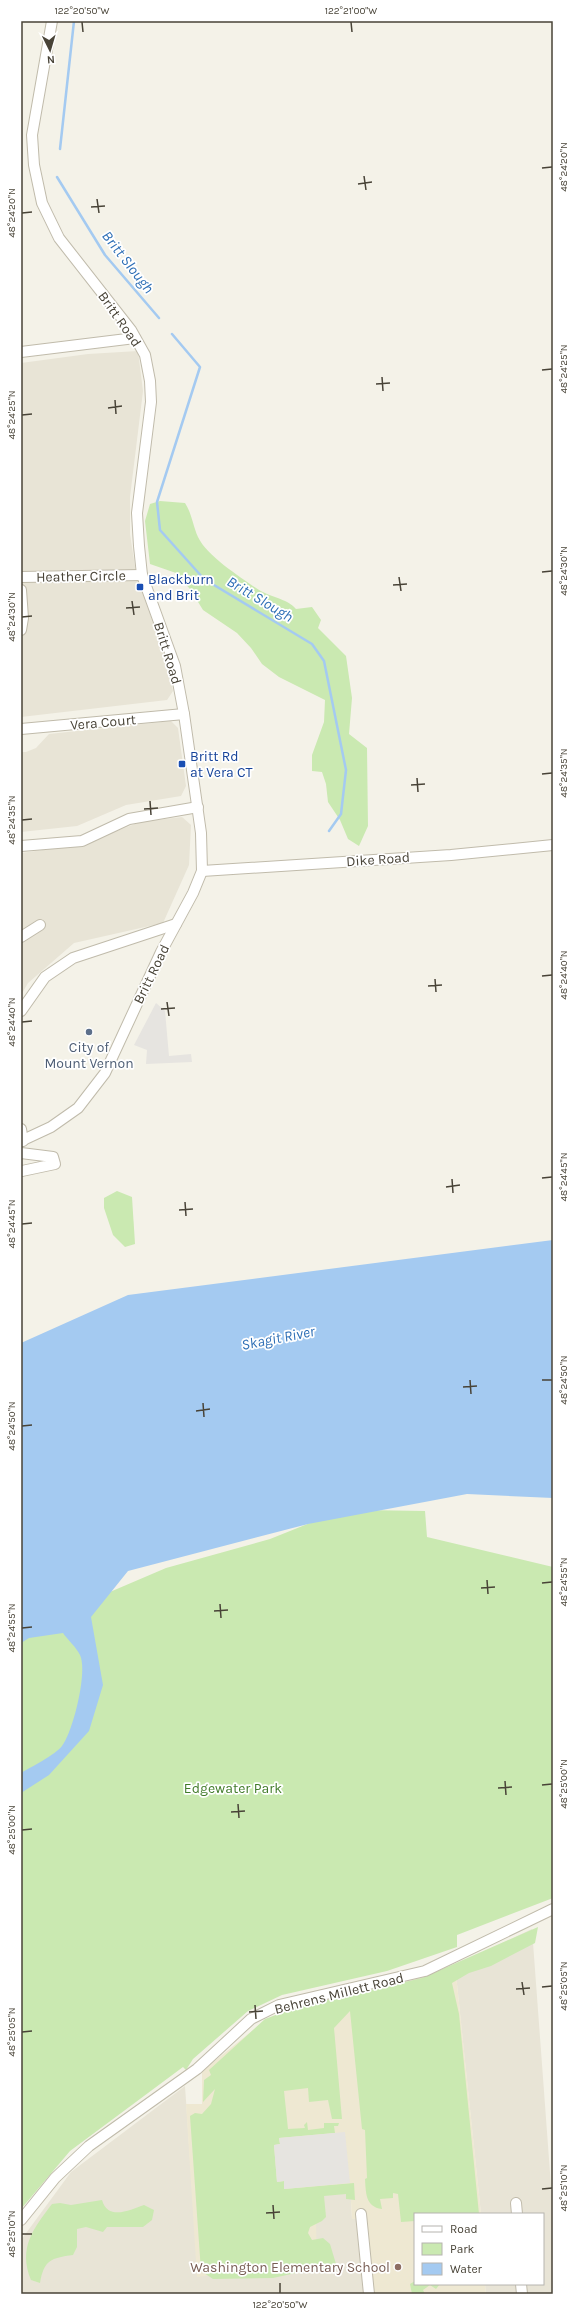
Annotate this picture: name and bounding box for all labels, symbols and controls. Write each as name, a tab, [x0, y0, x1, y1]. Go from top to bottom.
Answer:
text: 122°20'50"W	[55, 5, 110, 17]
text: 122°21'00"W	[325, 5, 377, 17]
north arrow	[30, 30, 70, 70]
text: N	[46, 53, 55, 66]
text: 48°24'20"N	[558, 142, 570, 192]
text: 48°24'20"N	[6, 188, 18, 238]
water label: Britt Slough	[98, 227, 158, 297]
street label: Britt Road	[94, 288, 145, 350]
text: 48°24'25"N	[558, 344, 570, 394]
text: 48°24'25"N	[6, 390, 18, 440]
text: 48°24'30"N	[558, 546, 570, 596]
street label: Heather Circle	[36, 567, 126, 586]
place label: Blackburn and Brit	[148, 571, 214, 604]
water label: Britt Slough	[224, 572, 296, 626]
marker: Blackburn and Brit	[135, 582, 145, 592]
text: 48°24'30"N	[6, 592, 18, 642]
street label: Britt Road	[150, 620, 185, 686]
street label: Vera Court	[70, 711, 137, 734]
place label: Britt Rd at Vera CT	[190, 748, 253, 781]
text: 48°24'35"N	[558, 748, 570, 798]
marker: Britt Rd at Vera CT	[177, 759, 187, 769]
text: 48°24'35"N	[6, 795, 18, 845]
street label: Dike Road	[345, 849, 411, 870]
street label: Britt Road	[130, 942, 173, 1007]
text: 48°24'40"N	[558, 950, 570, 1000]
text: 48°24'40"N	[6, 997, 18, 1047]
marker: City of Mount Vernon	[84, 1027, 94, 1037]
place label: City of Mount Vernon	[44, 1039, 134, 1072]
text: 48°24'45"N	[558, 1153, 570, 1202]
text: 48°24'45"N	[6, 1200, 18, 1249]
water label: Skagit River	[240, 1322, 317, 1354]
text: 48°24'50"N	[558, 1355, 570, 1405]
text: 48°24'50"N	[6, 1401, 18, 1451]
text: 48°24'55"N	[558, 1557, 570, 1607]
text: 48°24'55"N	[6, 1603, 18, 1653]
text: 48°25'00"N	[558, 1759, 570, 1809]
park label: Edgewater Park	[184, 1780, 282, 1797]
text: 48°25'00"N	[6, 1805, 18, 1855]
text: 48°25'05"N	[558, 1961, 570, 2011]
street label: Behrens Millett Road	[273, 1969, 406, 2018]
text: 48°25'05"N	[6, 2007, 18, 2057]
text: 48°25'10"N	[558, 2164, 570, 2212]
text: 48°25'10"N	[6, 2210, 18, 2258]
legend	[414, 2213, 544, 2285]
text: Road	[450, 2222, 478, 2236]
text: Park	[450, 2242, 475, 2256]
place label: Washington Elementary School	[190, 2259, 390, 2276]
marker: Washington Elementary School	[393, 2262, 403, 2272]
text: Water	[450, 2262, 483, 2276]
text: 122°20'50"W	[253, 2299, 308, 2311]

